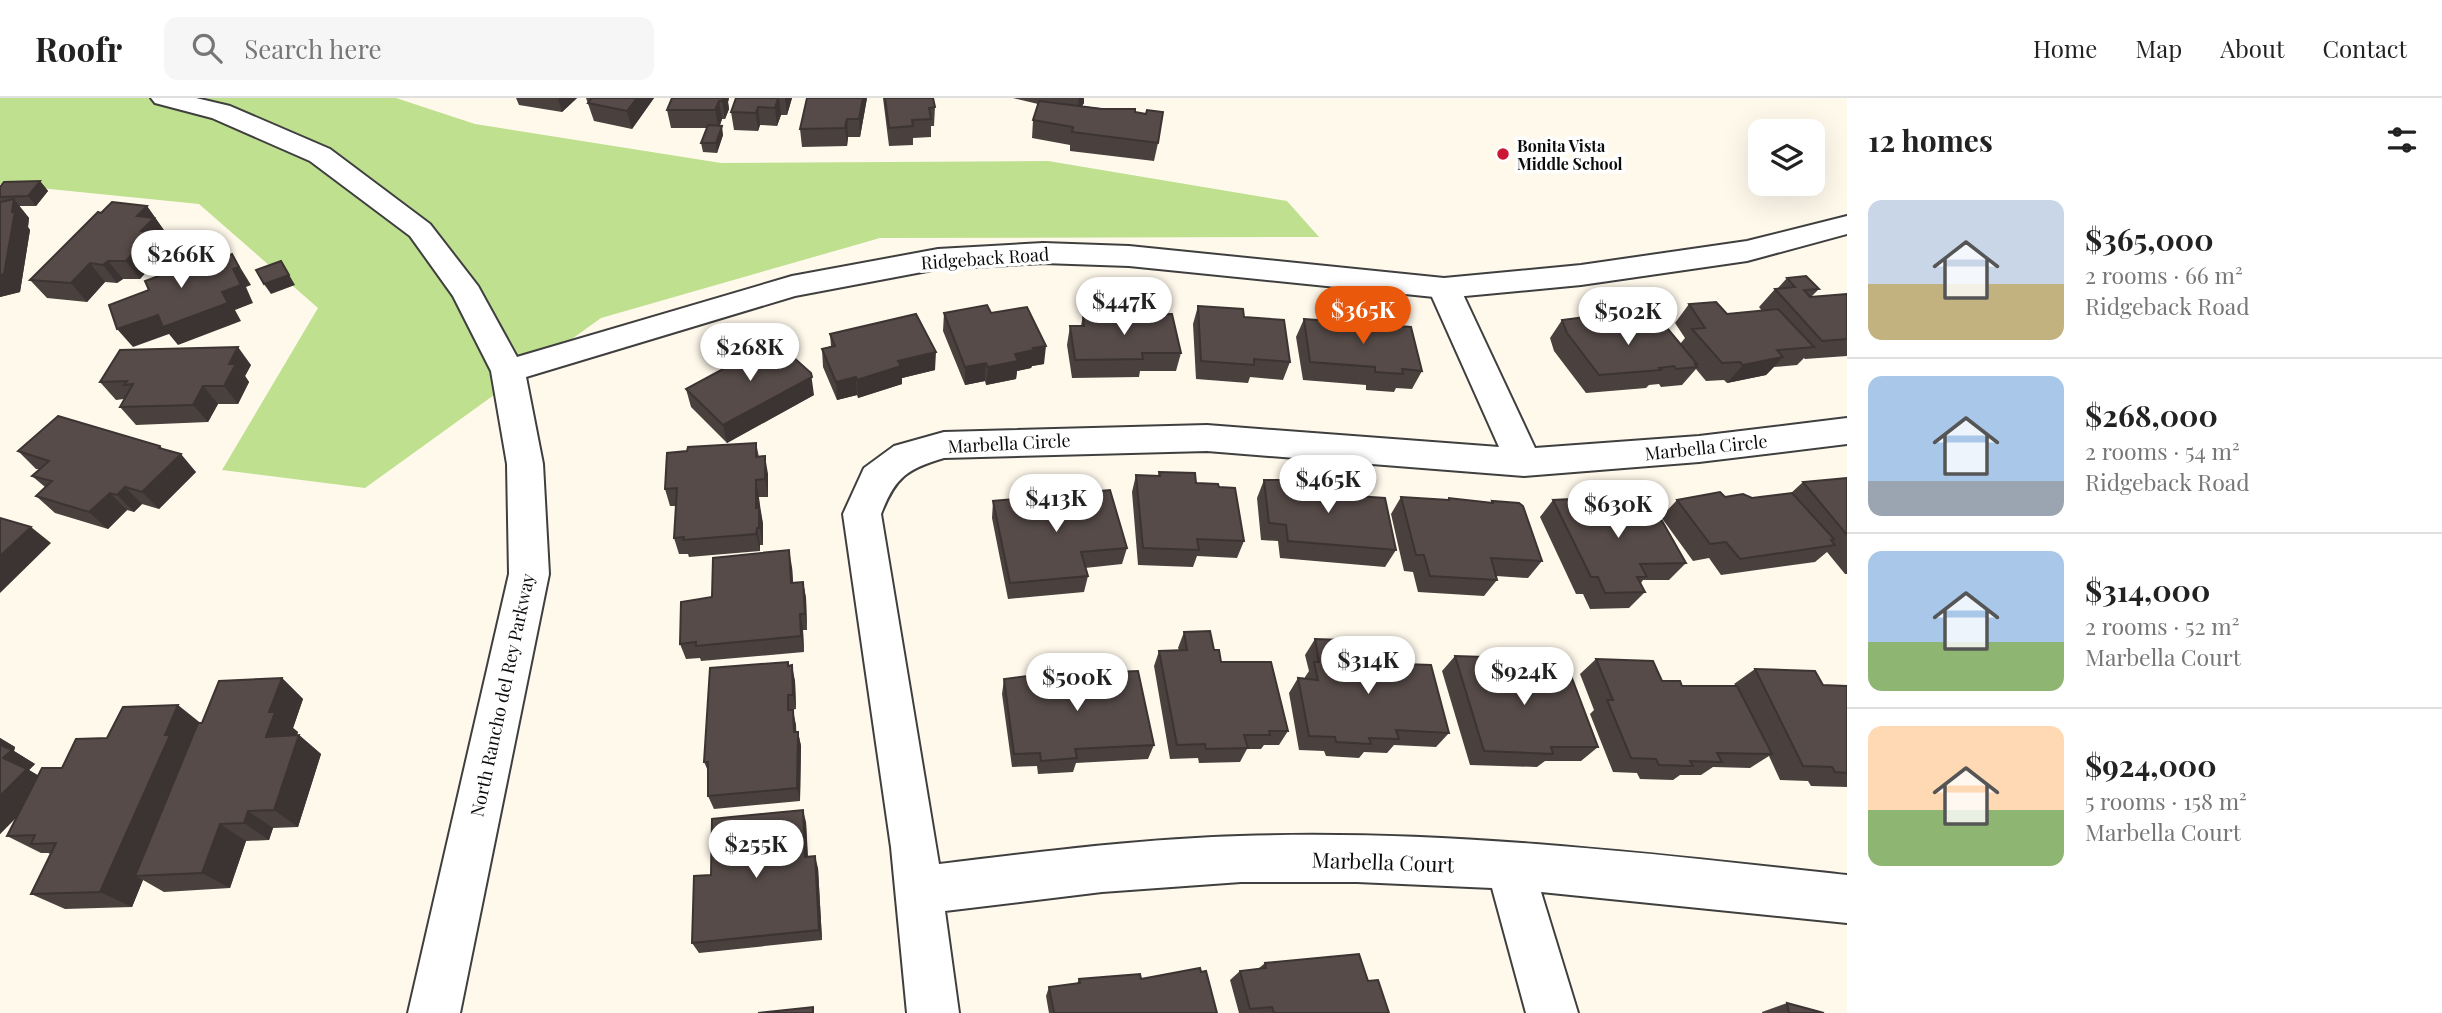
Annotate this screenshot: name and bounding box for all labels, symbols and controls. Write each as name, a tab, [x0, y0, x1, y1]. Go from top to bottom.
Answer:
search box	[164, 17, 654, 80]
text: Roofr	[35, 26, 122, 70]
icon: search	[188, 29, 226, 67]
text: Search here	[244, 31, 382, 66]
text: Home	[2033, 32, 2097, 64]
text: Map	[2135, 32, 2182, 64]
text: About	[2220, 32, 2284, 64]
text: Contact	[2322, 32, 2407, 64]
map controls	[1748, 119, 1825, 196]
button: layers	[1748, 119, 1825, 196]
text: 12 homes	[1868, 120, 1993, 160]
icon: filters	[2383, 121, 2421, 159]
place label: Bonita Vista Middle School	[1517, 135, 1623, 174]
marker: Bonita Vista Middle School	[1495, 146, 1511, 162]
text: $365,000	[2085, 219, 2214, 259]
icon: home	[1924, 228, 2008, 312]
pin: $266K	[132, 230, 230, 290]
text: $266K	[147, 237, 215, 268]
street label: Ridgeback Road	[920, 241, 1051, 274]
text: 2 rooms · 66 m²	[2085, 259, 2243, 290]
pin: $447K	[1075, 278, 1173, 337]
text: $447K	[1092, 284, 1156, 315]
pin: $365K	[1314, 286, 1412, 346]
pin: $502K	[1579, 288, 1677, 347]
text: Ridgeback Road	[2085, 290, 2250, 321]
text: $365K	[1331, 293, 1395, 324]
text: $502K	[1594, 294, 1662, 325]
pin: $268K	[701, 324, 799, 383]
text: $268K	[716, 330, 784, 361]
text: $268,000	[2085, 395, 2218, 435]
icon: home	[1924, 404, 2008, 488]
street label: Marbella Circle	[947, 428, 1071, 458]
street label: Marbella Circle	[1644, 429, 1768, 465]
text: 2 rooms · 54 m²	[2085, 435, 2240, 466]
pin: $465K	[1279, 456, 1377, 515]
text: $465K	[1295, 462, 1361, 493]
text: Ridgeback Road	[2085, 466, 2250, 497]
pin: $413K	[1007, 474, 1105, 534]
pin: $630K	[1569, 480, 1667, 540]
text: $413K	[1025, 481, 1087, 512]
text: $630K	[1584, 487, 1652, 518]
text: $314,000	[2085, 570, 2210, 610]
street label: North Rancho del Rey Parkway	[464, 571, 540, 819]
icon: home	[1924, 579, 2008, 663]
text: 2 rooms · 52 m²	[2085, 610, 2239, 641]
pin: $314K	[1319, 636, 1417, 696]
text: Marbella Court	[2085, 641, 2241, 672]
text: $314K	[1337, 643, 1399, 674]
pin: $924K	[1475, 648, 1573, 707]
pin: $500K	[1028, 654, 1126, 713]
text: $924K	[1491, 654, 1557, 685]
text: $500K	[1042, 660, 1112, 691]
text: $924,000	[2085, 745, 2217, 785]
icon: home	[1924, 754, 2008, 838]
text: 5 rooms · 158 m²	[2085, 785, 2247, 816]
text: Marbella Court	[2085, 816, 2241, 847]
pin: $255K	[707, 820, 805, 880]
text: $255K	[725, 827, 787, 858]
street label: Marbella Court	[1311, 845, 1455, 877]

